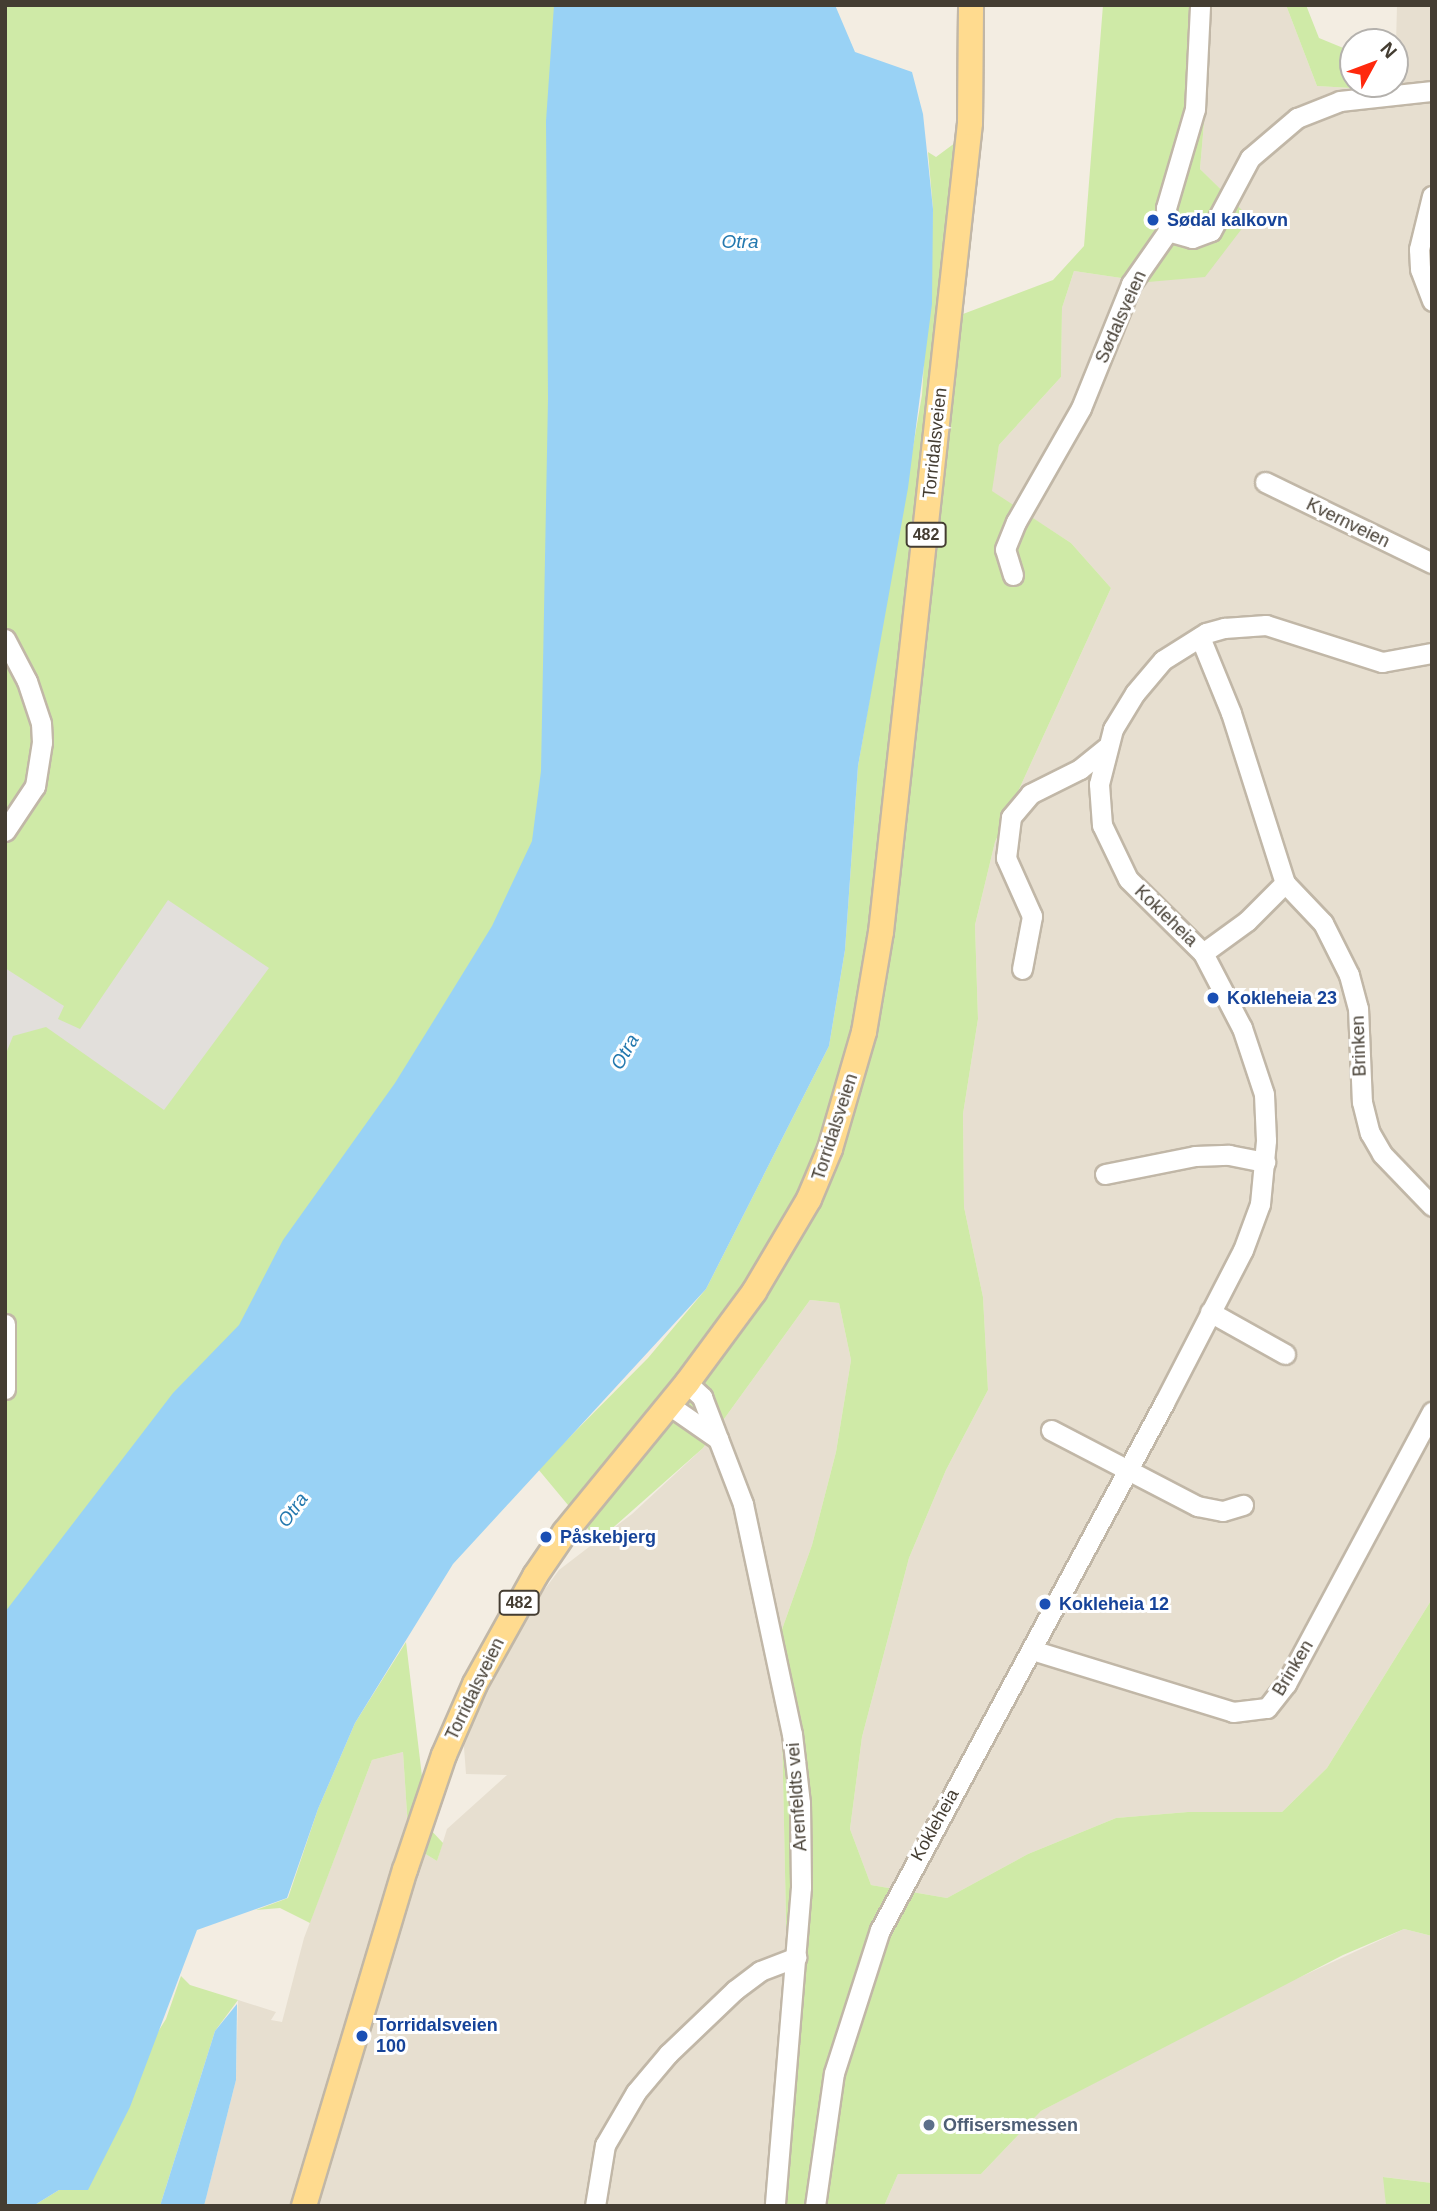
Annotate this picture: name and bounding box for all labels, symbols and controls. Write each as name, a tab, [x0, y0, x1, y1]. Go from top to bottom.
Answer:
north arrow	[1339, 28, 1409, 98]
text: N	[1376, 38, 1401, 62]
place label: Sødal kalkovn	[1167, 209, 1288, 231]
marker: Sødal kalkovn	[1145, 212, 1161, 228]
water label: Otra	[722, 231, 758, 253]
street label: Sødalsveien	[1091, 267, 1151, 367]
street label: Torridalsveien	[918, 387, 952, 499]
street label: Kvernveien	[1303, 494, 1393, 552]
road number: 482	[905, 522, 947, 548]
street label: Kokleheia	[1130, 881, 1202, 951]
place label: Kokleheia 23	[1227, 987, 1337, 1009]
marker: Kokleheia 23	[1205, 990, 1221, 1006]
street label: Brinken	[1347, 1015, 1371, 1077]
water label: Otra	[606, 1030, 644, 1074]
street label: Torridalsveien	[808, 1071, 862, 1183]
water label: Otra	[273, 1488, 313, 1532]
place label: Påskebjerg	[560, 1526, 656, 1548]
marker: Påskebjerg	[538, 1529, 554, 1545]
road number: 482	[498, 1590, 540, 1616]
place label: Kokleheia 12	[1059, 1593, 1169, 1615]
marker: Kokleheia 12	[1037, 1596, 1053, 1612]
street label: Torridalsveien	[441, 1634, 509, 1744]
street label: Brinken	[1268, 1636, 1318, 1700]
street label: Arenfeldts vei	[782, 1742, 812, 1852]
street label: Kokleheia	[906, 1785, 964, 1865]
place label: Torridalsveien 100	[376, 2015, 498, 2058]
marker: Torridalsveien 100	[354, 2028, 370, 2044]
place label: Offisersmessen	[943, 2114, 1078, 2136]
marker: Offisersmessen	[921, 2117, 937, 2133]

